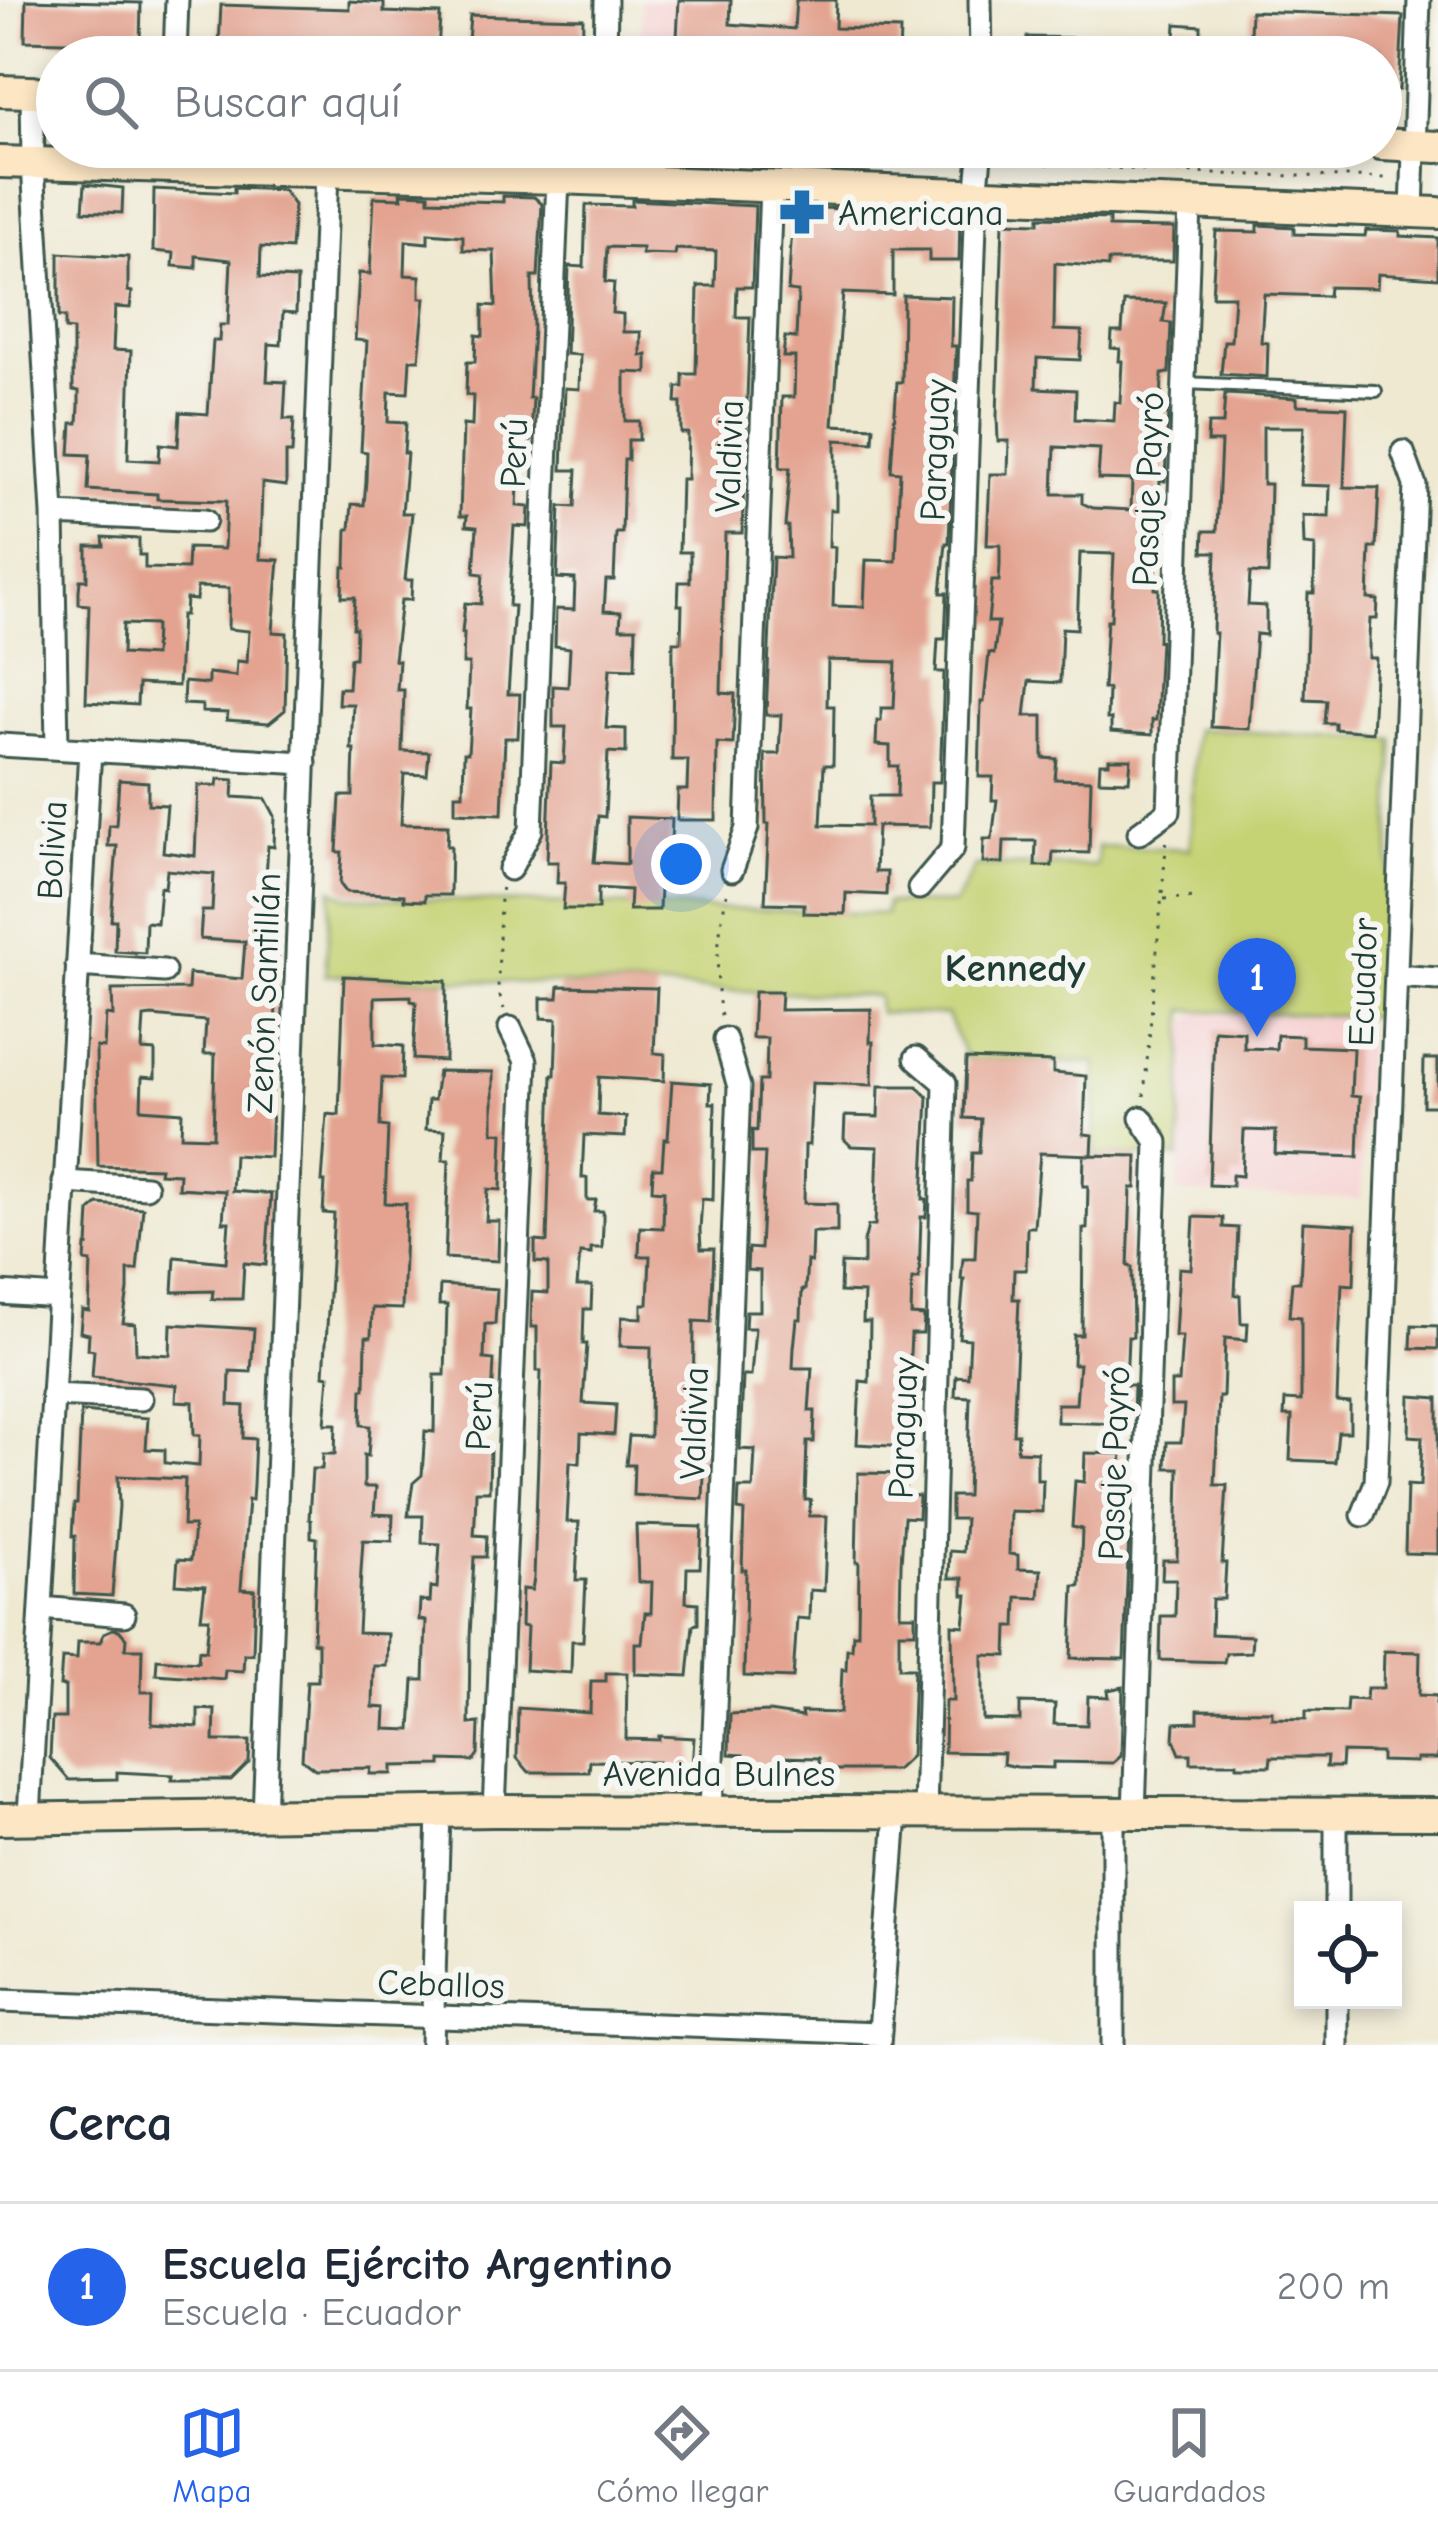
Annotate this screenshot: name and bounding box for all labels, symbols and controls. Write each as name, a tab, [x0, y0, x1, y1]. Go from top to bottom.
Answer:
search box	[36, 36, 1402, 168]
icon: search	[78, 69, 144, 135]
text: Buscar aquí	[174, 76, 401, 128]
pharmacy icon: Americana	[777, 187, 827, 237]
place label: Americana	[838, 193, 1004, 234]
street label: Paraguay	[913, 378, 958, 522]
street label: Pasaje Payró	[1125, 391, 1172, 587]
street label: Valdivia	[707, 399, 752, 513]
street label: Perú	[493, 418, 536, 488]
street label: Bolivia	[29, 799, 76, 901]
your location	[651, 834, 711, 894]
street label: Zenón Santillán	[240, 872, 289, 1114]
street label: Ecuador	[1341, 916, 1386, 1047]
pin: 1	[1218, 938, 1296, 1037]
district label: Kennedy	[945, 946, 1086, 991]
street label: Paraguay	[881, 1356, 926, 1500]
street label: Pasaje Payró	[1091, 1365, 1138, 1561]
street label: Valdivia	[672, 1366, 717, 1480]
street label: Perú	[458, 1381, 501, 1451]
street label: Avenida Bulnes	[603, 1754, 835, 1795]
map controls	[1294, 1901, 1402, 2009]
button: locate	[1294, 1901, 1402, 2009]
street label: Ceballos	[377, 1962, 505, 2007]
text: Cerca	[48, 2094, 173, 2153]
text: Escuela Ejército Argentino	[162, 2238, 672, 2290]
text: 1	[79, 2264, 95, 2309]
text: 200 m	[1277, 2264, 1390, 2309]
text: Escuela · Ecuador	[162, 2290, 461, 2335]
tab: Mapa	[172, 2400, 252, 2510]
tab: Cómo llegar	[596, 2400, 768, 2510]
tab: Guardados	[1113, 2400, 1266, 2510]

